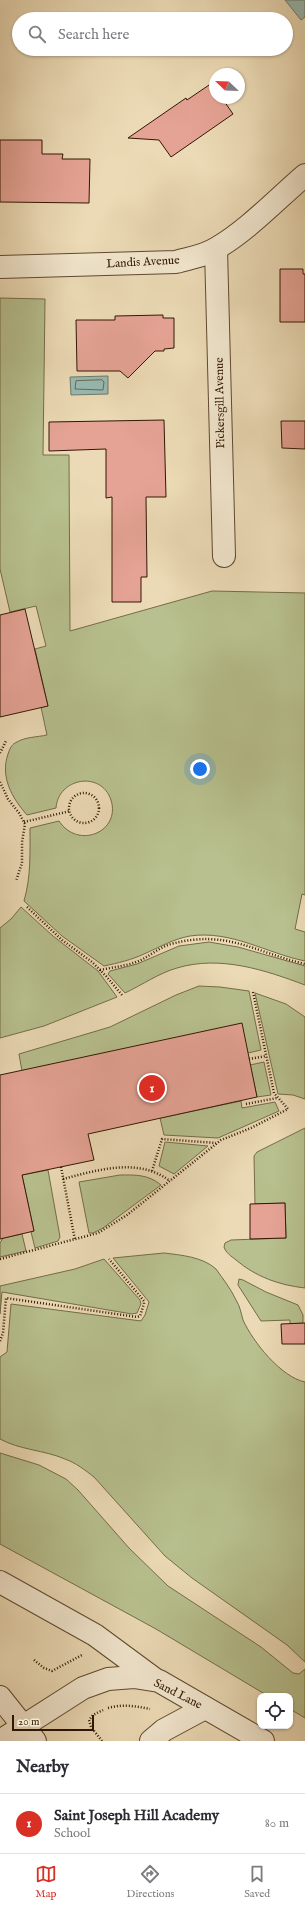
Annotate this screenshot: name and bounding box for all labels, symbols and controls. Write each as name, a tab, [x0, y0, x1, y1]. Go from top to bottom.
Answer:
search box	[12, 12, 293, 56]
icon: search	[26, 23, 48, 45]
text: Search here	[58, 25, 129, 44]
north arrow	[209, 68, 245, 104]
street label: Landis Avenue	[106, 253, 180, 271]
street label: Pickersgill Avenue	[212, 357, 228, 449]
your location	[190, 759, 210, 779]
pin: 1	[139, 1073, 165, 1103]
street label: Sand Lane	[151, 1675, 205, 1713]
map controls	[257, 1693, 293, 1729]
button: locate	[257, 1693, 293, 1729]
scale bar	[12, 1713, 94, 1732]
text: 20 m	[18, 1715, 39, 1729]
text: Nearby	[16, 1757, 69, 1778]
text: Saint Joseph Hill Academy	[54, 1806, 219, 1825]
text: 1	[27, 1815, 31, 1832]
text: 80 m	[265, 1815, 289, 1832]
text: School	[54, 1825, 91, 1842]
tab: Map	[35, 1863, 57, 1901]
tab: Directions	[127, 1863, 174, 1901]
tab: Saved	[244, 1863, 270, 1901]

